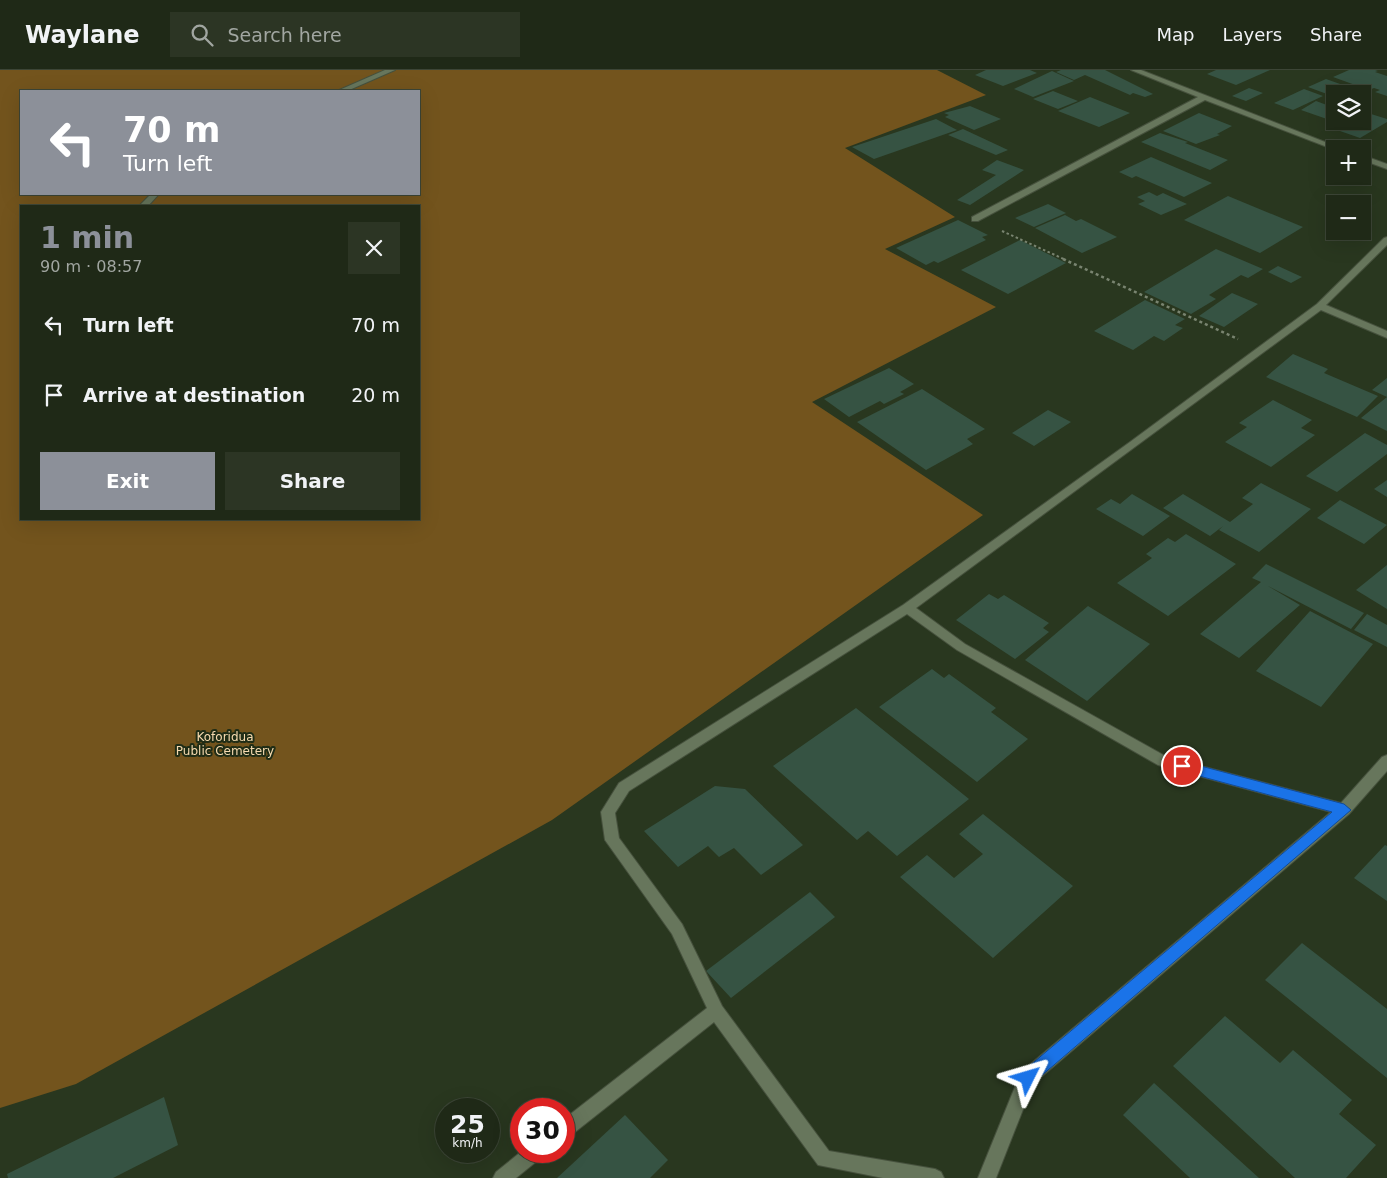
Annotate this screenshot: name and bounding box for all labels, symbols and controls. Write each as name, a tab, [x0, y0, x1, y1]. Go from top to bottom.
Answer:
search box	[170, 12, 520, 57]
text: Waylane	[25, 21, 140, 49]
icon: search	[188, 21, 216, 49]
text: Search here	[228, 24, 342, 46]
text: Map	[1156, 24, 1194, 45]
text: Layers	[1222, 24, 1282, 45]
text: Share	[1310, 24, 1362, 45]
map controls	[1326, 85, 1371, 240]
button: layers	[1326, 85, 1371, 130]
icon: left	[40, 110, 105, 175]
text: 70 m	[123, 110, 220, 150]
button: +	[1326, 140, 1371, 185]
text: Turn left	[123, 151, 212, 176]
button: −	[1326, 195, 1371, 240]
text: 1 min	[40, 220, 134, 255]
button: close	[348, 222, 400, 274]
text: 90 m · 08:57	[40, 257, 142, 276]
icon: left	[40, 311, 68, 339]
text: Turn left	[83, 314, 174, 336]
text: 70 m	[351, 314, 400, 336]
icon: arrive	[40, 381, 68, 409]
text: Arrive at destination	[83, 384, 305, 406]
text: 20 m	[351, 384, 400, 406]
button: Exit	[40, 452, 215, 510]
button: Share	[225, 452, 400, 510]
park label: Koforidua Public Cemetery	[176, 730, 274, 758]
pin	[1161, 745, 1203, 787]
icon: arrive	[1168, 752, 1196, 780]
position arrow	[1001, 1051, 1053, 1103]
speed limit sign: 30	[510, 1098, 575, 1163]
text: 25	[450, 1110, 485, 1139]
text: km/h	[452, 1136, 483, 1150]

